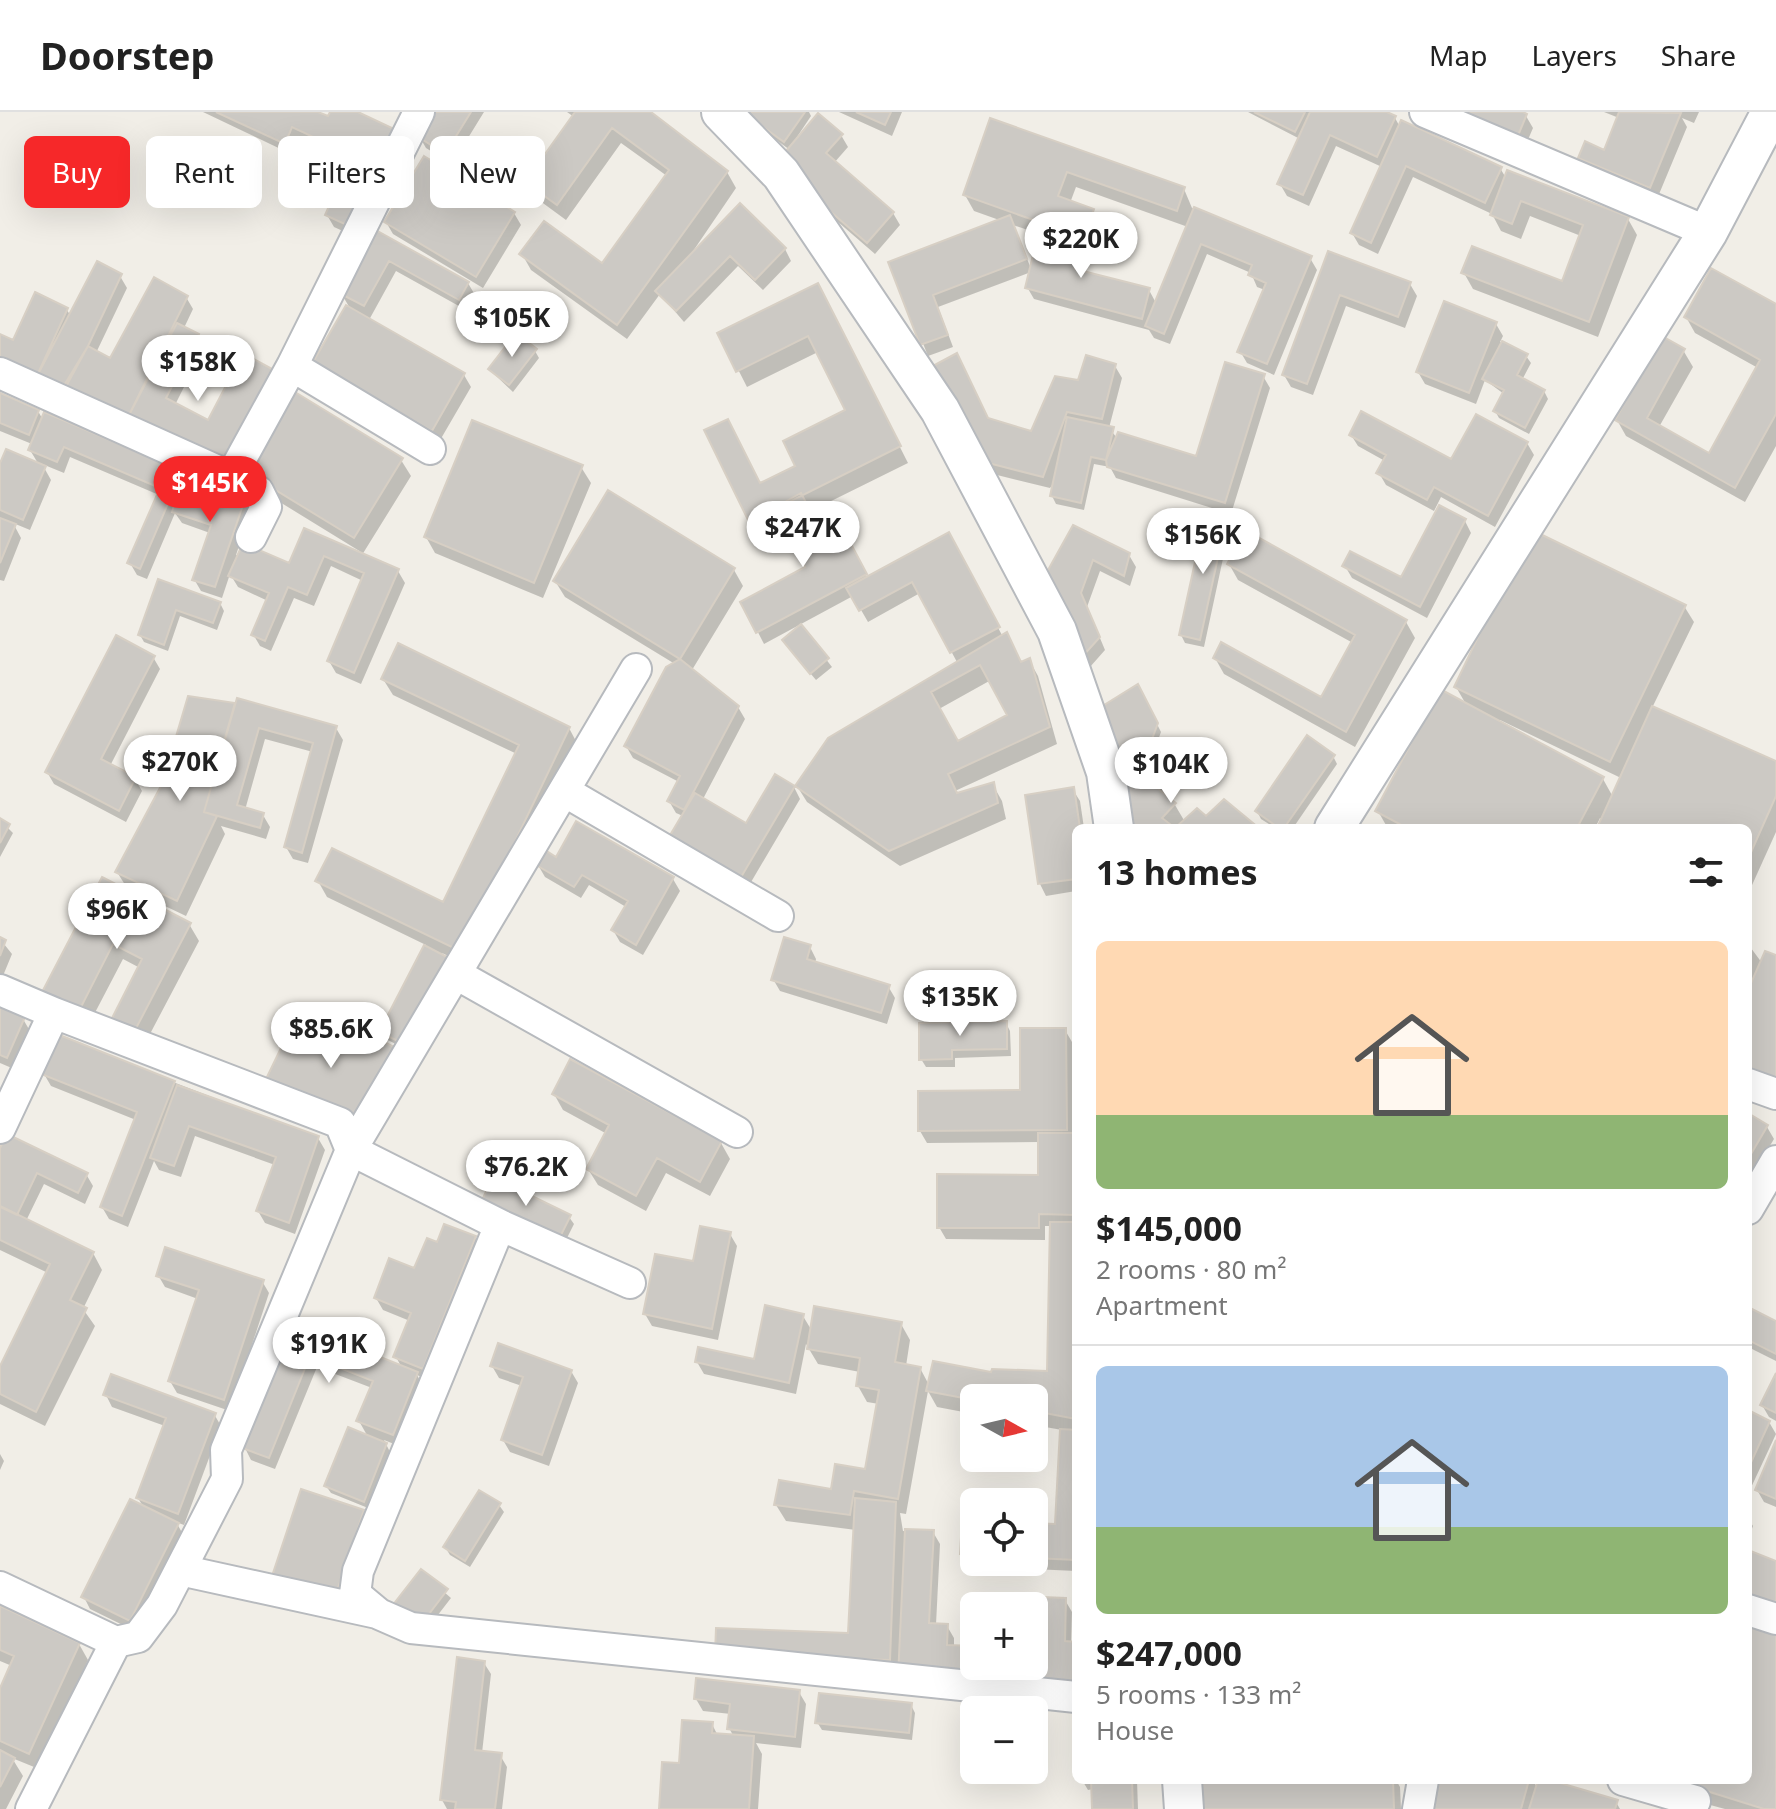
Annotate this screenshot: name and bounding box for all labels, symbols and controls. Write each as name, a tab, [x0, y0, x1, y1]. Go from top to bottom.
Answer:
text: Doorstep	[40, 29, 215, 81]
text: Map	[1429, 36, 1487, 74]
text: Layers	[1531, 36, 1617, 74]
text: Share	[1661, 36, 1736, 74]
chip: Buy	[24, 136, 130, 208]
chip: Rent	[146, 136, 262, 208]
chip: Filters	[278, 136, 414, 208]
chip: New	[430, 136, 545, 208]
pin: $220K	[1025, 212, 1137, 280]
text: $220K	[1043, 220, 1119, 256]
pin: $105K	[456, 291, 568, 359]
text: $105K	[474, 299, 550, 335]
pin: $158K	[142, 335, 254, 403]
text: $158K	[160, 343, 236, 379]
pin: $145K	[154, 456, 266, 524]
text: $145K	[172, 464, 248, 500]
pin: $247K	[747, 501, 859, 569]
pin: $156K	[1147, 508, 1259, 576]
text: $247K	[765, 509, 841, 545]
text: $156K	[1165, 516, 1241, 552]
pin: $270K	[124, 735, 236, 803]
pin: $104K	[1115, 737, 1227, 805]
text: $270K	[142, 743, 218, 779]
text: $104K	[1133, 745, 1209, 781]
text: 13 homes	[1096, 849, 1258, 895]
icon: filters	[1684, 850, 1728, 894]
pin: $96K	[70, 883, 164, 951]
text: $96K	[86, 891, 148, 927]
pin: $135K	[904, 970, 1016, 1038]
text: $135K	[922, 978, 998, 1014]
icon: home	[1340, 993, 1484, 1137]
pin: $85.6K	[266, 1002, 396, 1070]
text: $85.6K	[289, 1010, 373, 1046]
pin: $76.2K	[461, 1140, 591, 1208]
text: $76.2K	[484, 1148, 568, 1184]
text: $145,000	[1096, 1205, 1242, 1251]
text: 2 rooms · 80 m²	[1096, 1251, 1286, 1287]
text: Apartment	[1096, 1287, 1228, 1323]
pin: $191K	[273, 1317, 385, 1385]
text: $191K	[291, 1325, 367, 1361]
north arrow	[960, 1384, 1048, 1472]
map controls	[960, 1384, 1048, 1784]
icon: home	[1340, 1418, 1484, 1562]
button: locate	[960, 1488, 1048, 1576]
button: +	[960, 1592, 1048, 1680]
text: $247,000	[1096, 1630, 1242, 1676]
text: 5 rooms · 133 m²	[1096, 1676, 1301, 1712]
button: −	[960, 1696, 1048, 1784]
text: House	[1096, 1712, 1174, 1748]

